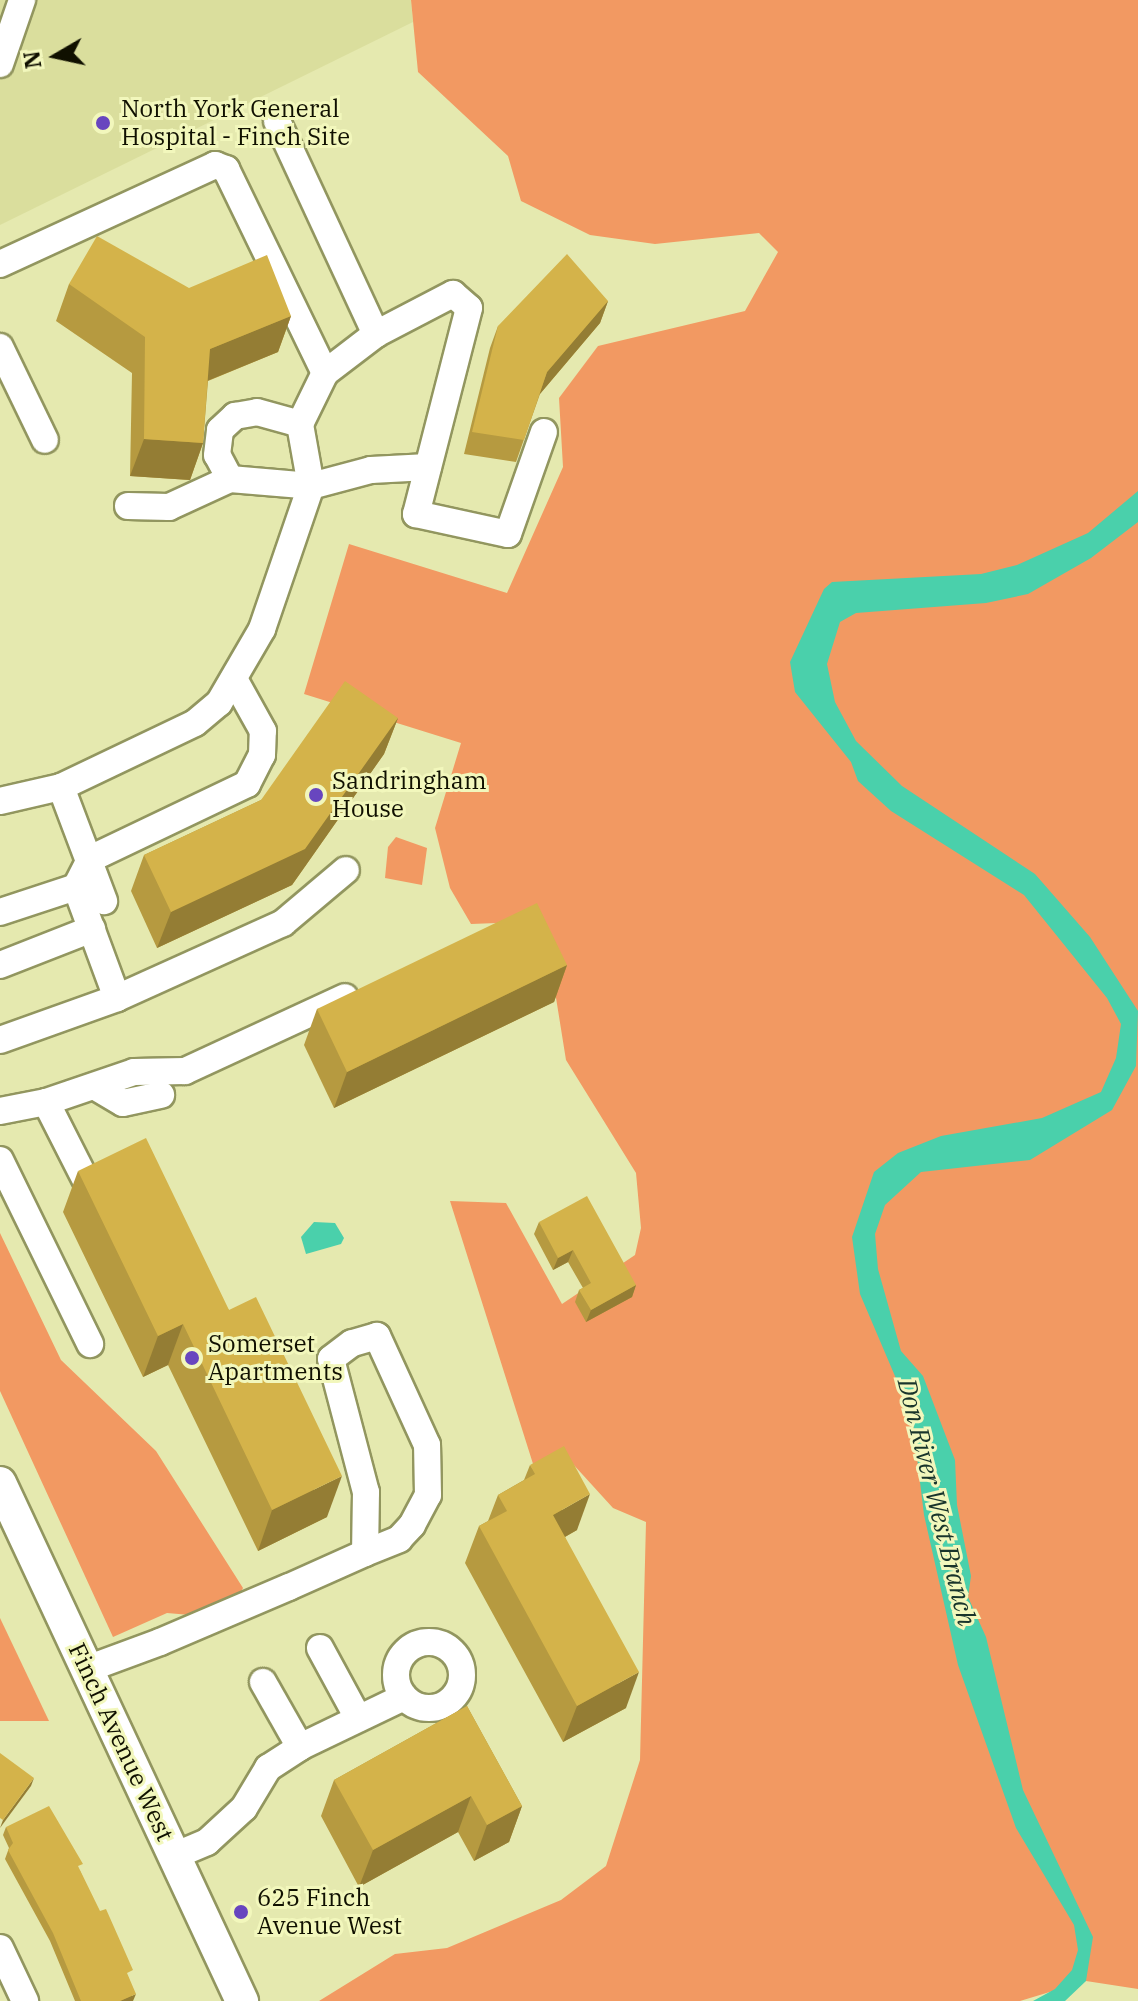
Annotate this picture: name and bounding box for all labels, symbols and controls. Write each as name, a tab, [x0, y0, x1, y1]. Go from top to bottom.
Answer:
north arrow	[16, 16, 96, 96]
text: N	[16, 49, 47, 71]
place label: North York General Hospital - Finch Site	[121, 95, 350, 151]
marker: North York General Hospital - Finch Site	[92, 112, 114, 134]
place label: Sandringham House	[332, 767, 487, 823]
marker: Sandringham House	[307, 786, 325, 804]
place label: Somerset Apartments	[208, 1330, 343, 1386]
marker: Somerset Apartments	[183, 1349, 201, 1367]
water label: Don River West Branch	[891, 1375, 983, 1629]
street label: Finch Avenue West	[62, 1638, 180, 1846]
place label: 625 Finch Avenue West	[257, 1884, 402, 1940]
marker: 625 Finch Avenue West	[232, 1903, 250, 1921]

